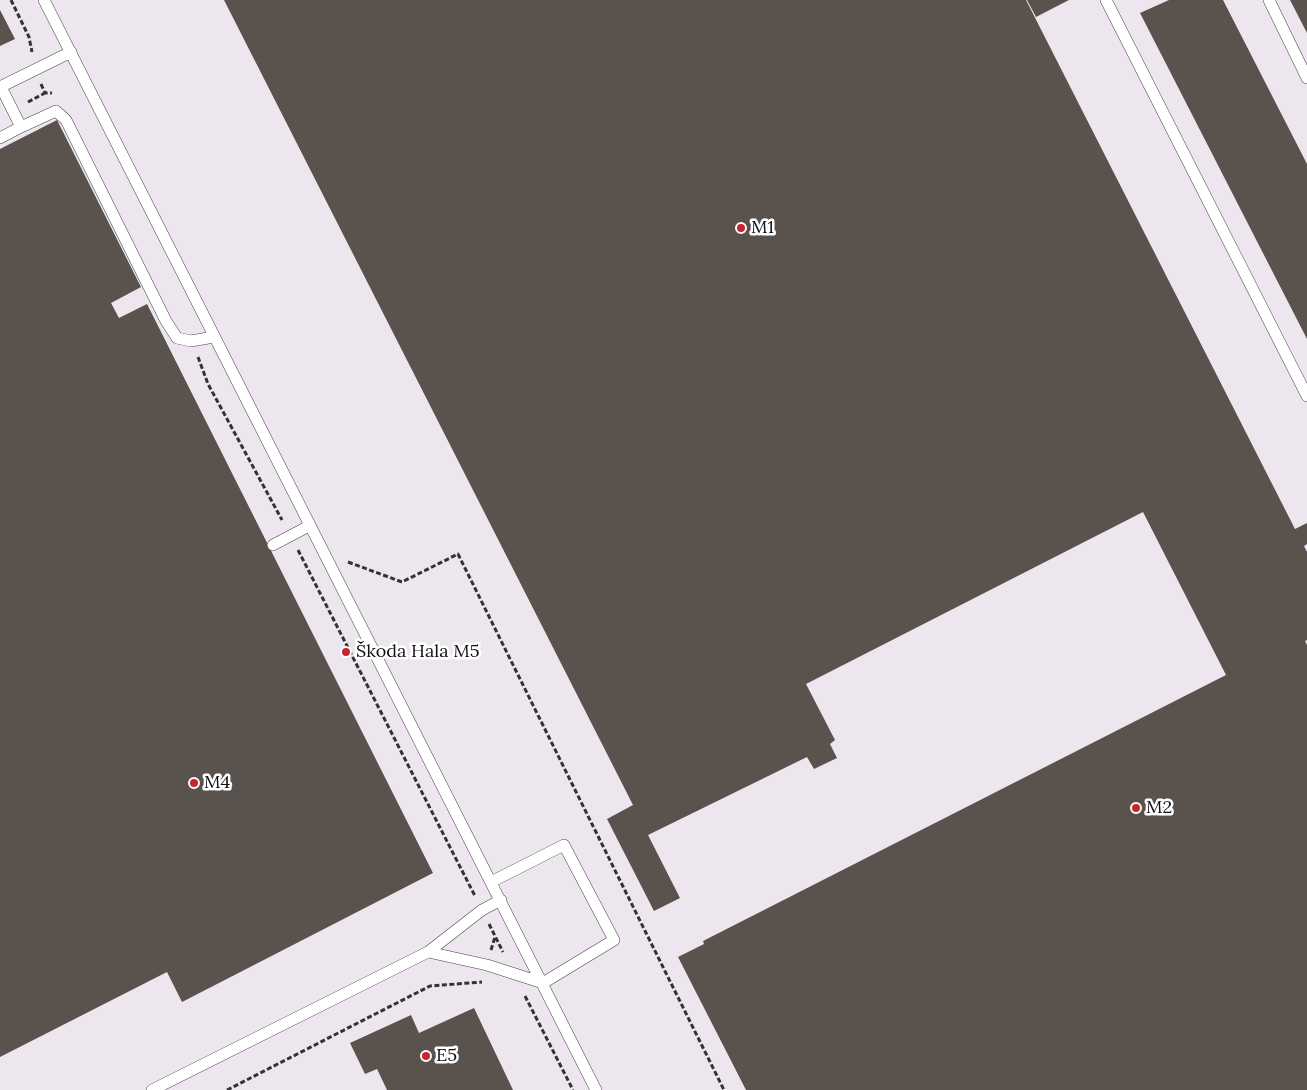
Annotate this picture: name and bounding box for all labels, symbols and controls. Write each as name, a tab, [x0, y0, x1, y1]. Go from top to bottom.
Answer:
place label: M1	[751, 217, 774, 239]
marker: M1	[735, 222, 747, 234]
place label: Škoda Hala M5	[356, 641, 479, 663]
marker: Škoda Hala M5	[340, 646, 352, 658]
place label: M4	[204, 772, 230, 794]
marker: M4	[188, 777, 200, 789]
place label: M2	[1146, 797, 1172, 819]
marker: M2	[1130, 802, 1142, 814]
place label: E5	[436, 1045, 457, 1067]
marker: E5	[420, 1050, 432, 1062]

